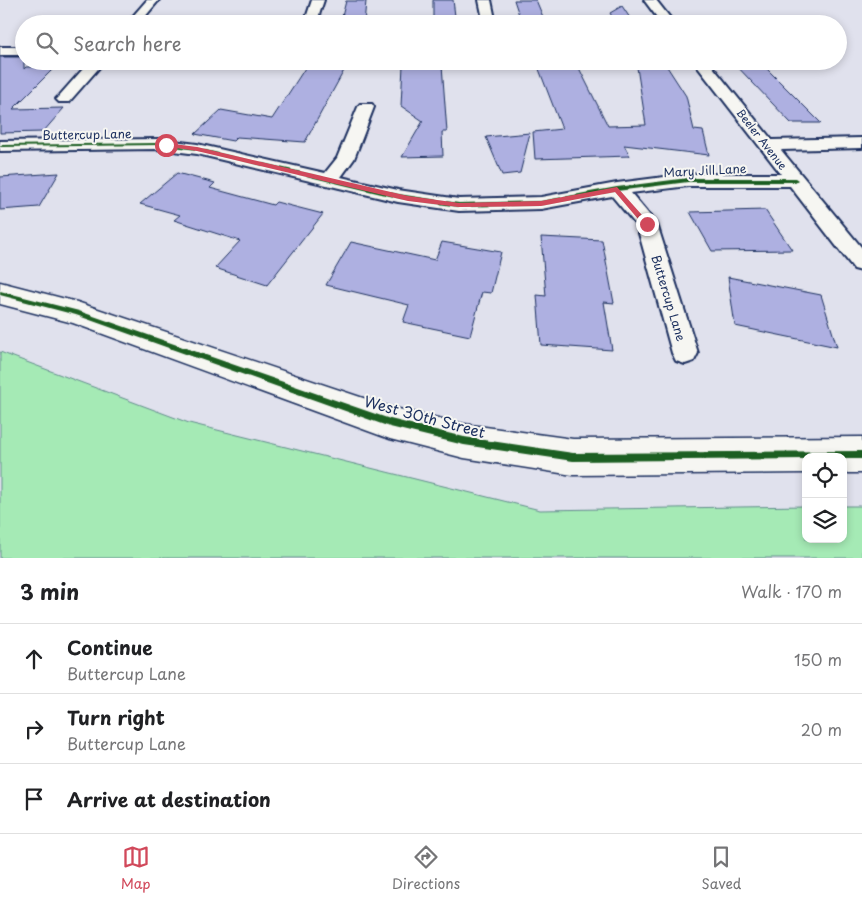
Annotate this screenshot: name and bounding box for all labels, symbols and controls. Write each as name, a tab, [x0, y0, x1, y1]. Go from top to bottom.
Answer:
search box	[15, 15, 847, 70]
icon: search	[33, 29, 61, 57]
text: Search here	[73, 29, 182, 57]
street label: Beeler Avenue	[733, 105, 791, 173]
street label: Buttercup Lane	[42, 124, 132, 144]
route start	[155, 134, 178, 157]
street label: Mary Jill Lane	[663, 159, 747, 181]
route end	[636, 213, 659, 236]
street label: Buttercup Lane	[647, 253, 691, 344]
street label: West 30th Street	[362, 389, 488, 443]
map controls	[802, 453, 847, 543]
button: locate	[802, 453, 847, 498]
button: layers	[802, 498, 847, 543]
text: 3 min	[20, 575, 79, 607]
text: Walk · 170 m	[741, 579, 842, 603]
text: Continue	[67, 633, 153, 661]
icon: ahead	[20, 645, 48, 673]
text: 150 m	[794, 647, 842, 671]
text: Buttercup Lane	[67, 661, 186, 685]
text: Turn right	[67, 703, 165, 731]
icon: right	[20, 715, 48, 743]
text: 20 m	[801, 717, 842, 741]
text: Buttercup Lane	[67, 731, 186, 755]
icon: arrive	[20, 785, 48, 813]
text: Arrive at destination	[67, 785, 271, 813]
tab: Map	[121, 843, 151, 894]
tab: Directions	[392, 843, 460, 894]
tab: Saved	[702, 843, 741, 894]

